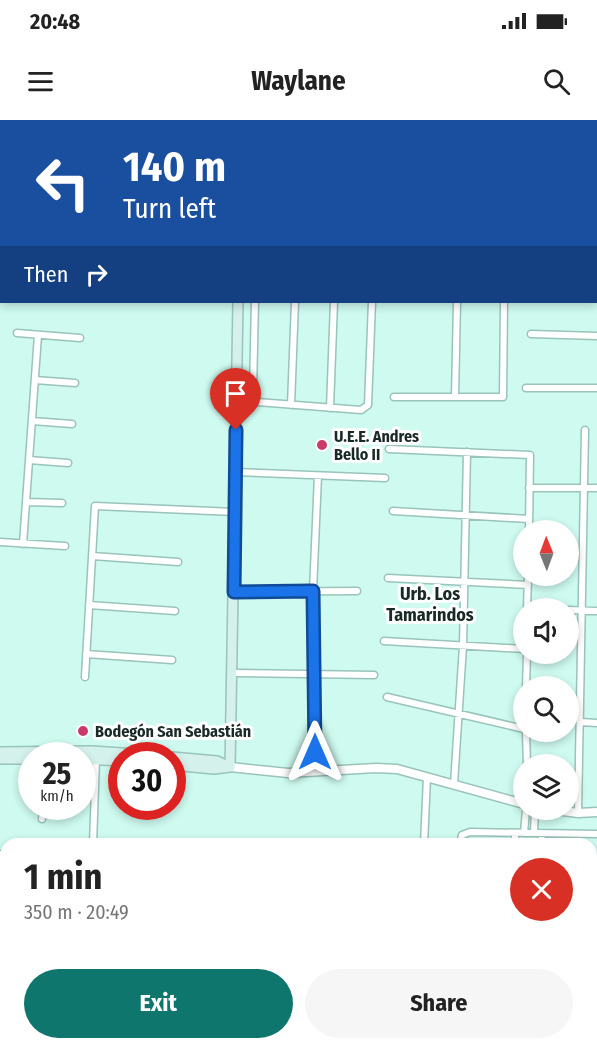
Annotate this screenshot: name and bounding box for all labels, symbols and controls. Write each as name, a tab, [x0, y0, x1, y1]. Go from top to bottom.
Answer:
text: 20:48	[30, 8, 80, 35]
icon: menu	[24, 65, 57, 98]
text: Waylane	[251, 65, 346, 97]
icon: search	[540, 65, 573, 98]
text: 140 m	[123, 142, 226, 192]
icon: left	[24, 144, 102, 222]
text: Turn left	[123, 193, 216, 225]
icon: right	[80, 258, 113, 291]
text: Then	[24, 261, 68, 288]
pin	[210, 368, 261, 430]
icon: arrive	[219, 377, 252, 410]
place label: U.E.E. Andres Bello II	[334, 427, 419, 464]
marker: U.E.E. Andres Bello II	[315, 438, 329, 452]
north arrow	[513, 520, 579, 586]
map controls	[513, 520, 579, 820]
district label: Urb. Los Tamarindos	[386, 583, 474, 626]
button: sound	[513, 598, 579, 664]
button: search	[513, 676, 579, 742]
position arrow	[283, 720, 347, 784]
place label: Bodegón San Sebastián	[95, 722, 251, 741]
marker: Bodegón San Sebastián	[76, 724, 90, 738]
speed limit sign: 30	[108, 742, 186, 820]
button: layers	[513, 754, 579, 820]
text: 25	[43, 756, 71, 792]
text: km/h	[40, 787, 74, 805]
text: 1 min	[24, 855, 102, 899]
button: close	[510, 858, 573, 921]
text: 350 m · 20:49	[24, 900, 129, 924]
button: Exit	[24, 969, 293, 1038]
button: Share	[305, 969, 573, 1038]

